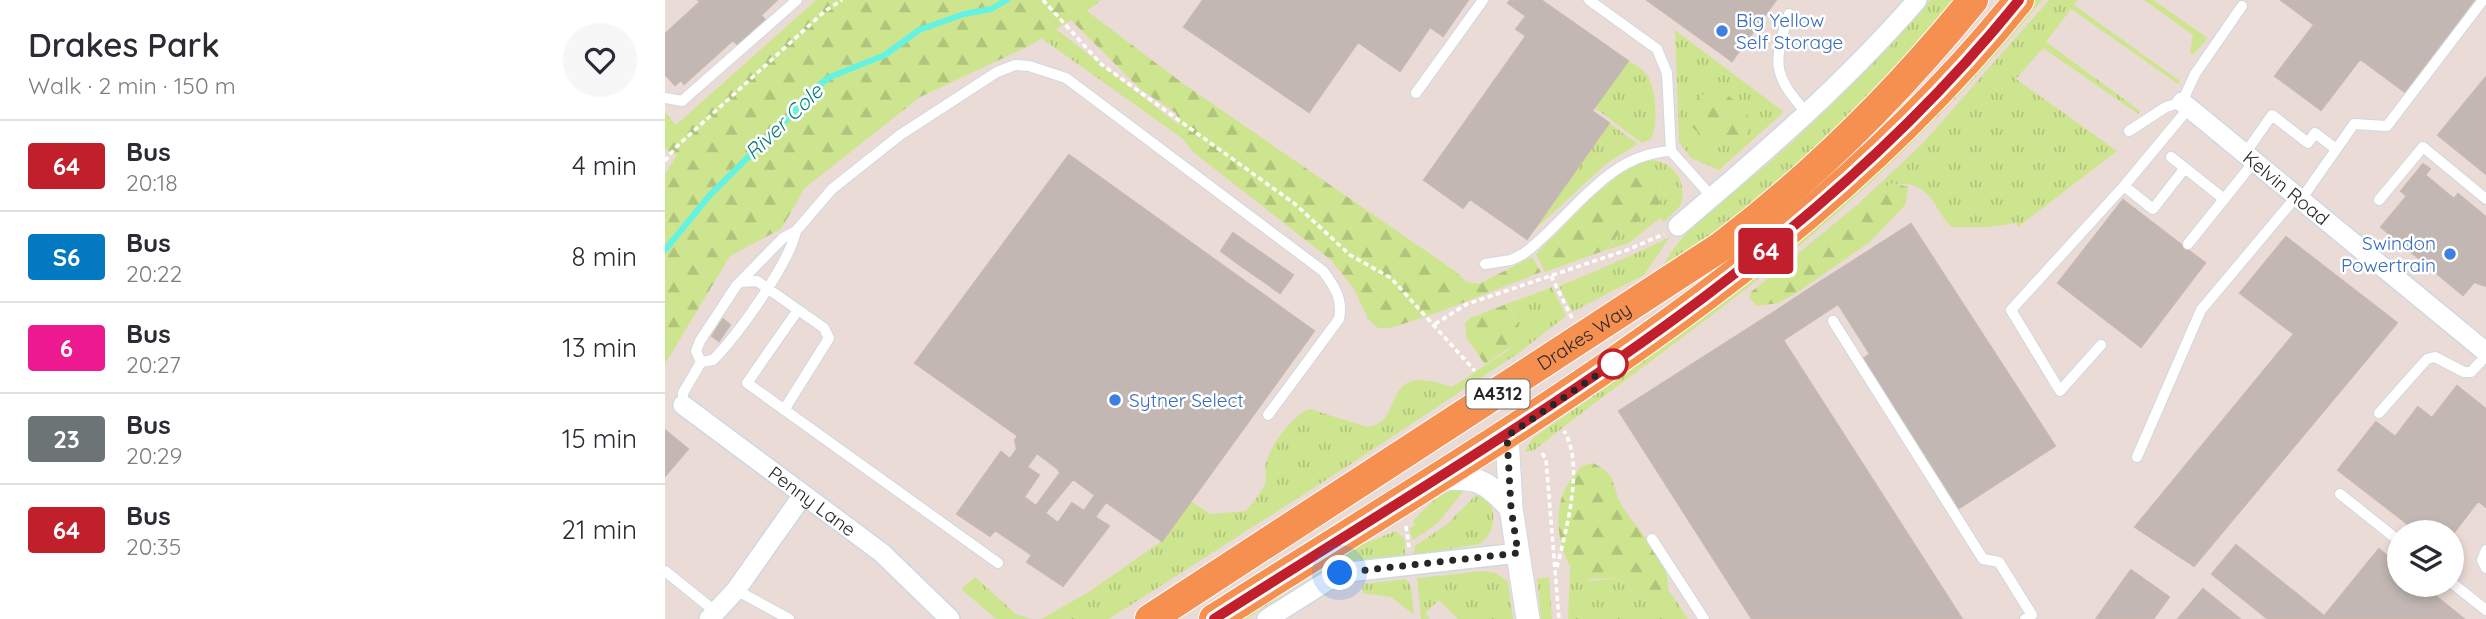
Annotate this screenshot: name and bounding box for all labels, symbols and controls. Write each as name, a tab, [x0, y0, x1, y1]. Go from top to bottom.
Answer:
place label: Big Yellow Self Storage	[1736, 8, 1843, 54]
button: heart	[563, 23, 637, 97]
marker: Big Yellow Self Storage	[1714, 23, 1730, 39]
text: Drakes Park	[28, 24, 220, 65]
text: Walk · 2 min · 150 m	[28, 71, 236, 100]
water label: River Cole	[739, 77, 828, 165]
text: Bus	[126, 135, 171, 168]
street label: Kelvin Road	[2238, 145, 2334, 230]
text: 4 min	[572, 149, 637, 182]
text: 64	[53, 151, 80, 181]
text: 20:18	[126, 168, 178, 197]
text: Bus	[126, 226, 171, 259]
line badge: 64	[1735, 228, 1797, 274]
place label: Swindon Powertrain	[2341, 231, 2436, 277]
text: 64	[1752, 236, 1780, 266]
text: 8 min	[572, 240, 637, 273]
text: S6	[53, 242, 80, 272]
marker: Swindon Powertrain	[2442, 246, 2458, 262]
text: 20:22	[126, 259, 182, 288]
street label: Drakes Way	[1532, 297, 1635, 375]
text: Bus	[126, 317, 171, 350]
text: 13 min	[562, 331, 637, 364]
text: 6	[60, 333, 73, 363]
unlabelled marker	[1598, 349, 1628, 379]
text: 20:27	[126, 350, 181, 379]
road number: A4312	[1467, 380, 1529, 408]
place label: Sytner Select	[1129, 388, 1244, 412]
marker: Sytner Select	[1107, 392, 1123, 408]
text: Bus	[126, 408, 171, 441]
text: 15 min	[562, 422, 637, 455]
text: 23	[53, 424, 80, 454]
text: 20:29	[126, 441, 182, 470]
street label: Penny Lane	[764, 461, 861, 541]
text: Bus	[126, 499, 171, 532]
text: 21 min	[562, 513, 637, 546]
text: 64	[53, 515, 80, 545]
map controls	[2387, 520, 2464, 597]
button: layers	[2387, 520, 2464, 597]
text: 20:35	[126, 532, 181, 561]
your location	[1322, 555, 1357, 590]

